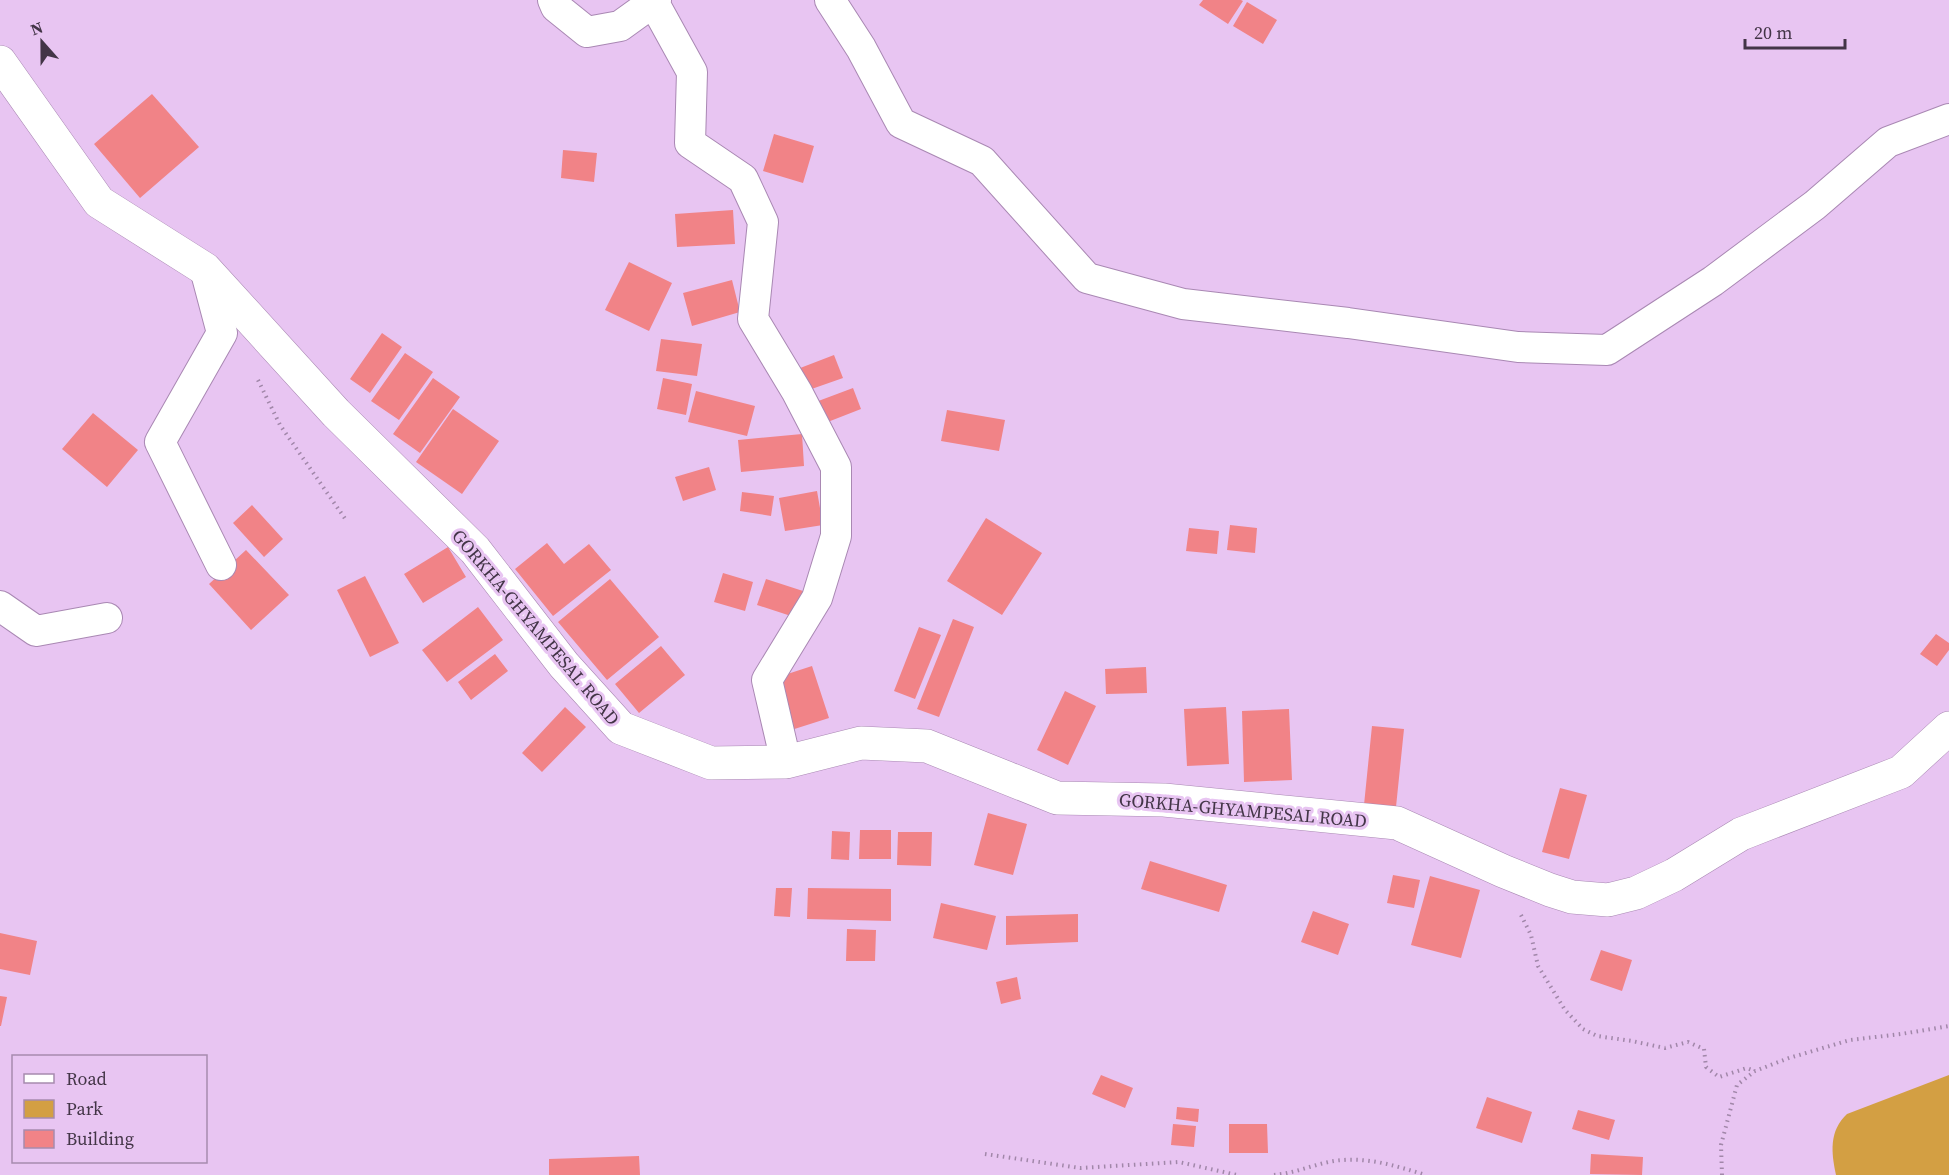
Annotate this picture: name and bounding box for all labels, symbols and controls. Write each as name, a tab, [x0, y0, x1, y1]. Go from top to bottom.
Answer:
north arrow	[12, 12, 72, 72]
scale bar	[1745, 12, 1846, 50]
text: N	[27, 16, 46, 40]
text: 20 m	[1754, 20, 1792, 45]
street label: GORKHA-GHYAMPESAL ROAD	[447, 524, 625, 730]
street label: GORKHA-GHYAMPESAL ROAD	[1118, 787, 1368, 833]
legend	[12, 1055, 207, 1163]
text: Road	[66, 1066, 107, 1091]
text: Park	[66, 1096, 103, 1121]
text: Building	[66, 1126, 134, 1151]

